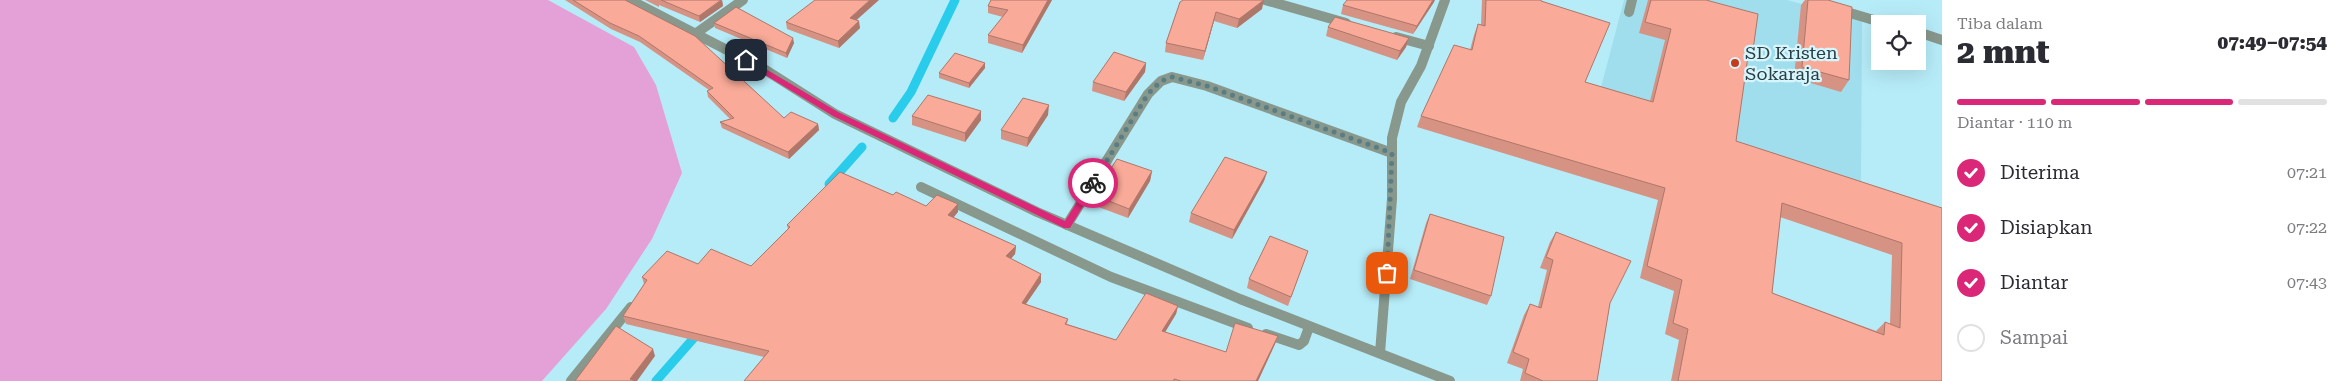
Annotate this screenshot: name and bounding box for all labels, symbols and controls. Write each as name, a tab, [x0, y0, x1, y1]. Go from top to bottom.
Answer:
text: Tiba dalam	[1957, 14, 2043, 33]
map controls	[1871, 15, 1926, 70]
button: locate	[1871, 15, 1926, 70]
text: 07:49–07:54	[2218, 31, 2327, 54]
text: 2 mnt	[1957, 33, 2050, 71]
pin	[725, 39, 767, 81]
place label: SD Kristen Sokaraja	[1745, 42, 1838, 84]
icon: home	[732, 46, 760, 74]
marker: SD Kristen Sokaraja	[1729, 57, 1741, 69]
text: Diantar · 110 m	[1957, 113, 2072, 132]
courier	[1068, 158, 1118, 208]
icon: check	[1957, 159, 1985, 187]
text: Diterima	[2000, 161, 2080, 184]
text: 07:21	[2287, 163, 2327, 182]
icon: bike	[1079, 169, 1107, 197]
icon: check	[1957, 214, 1985, 242]
text: Disiapkan	[2000, 216, 2093, 239]
text: 07:22	[2287, 218, 2327, 237]
pin	[1366, 252, 1408, 294]
icon: bag	[1373, 259, 1401, 287]
icon: check	[1957, 269, 1985, 297]
text: Diantar	[2000, 271, 2068, 294]
text: 07:43	[2287, 273, 2327, 292]
text: Sampai	[2000, 326, 2068, 349]

